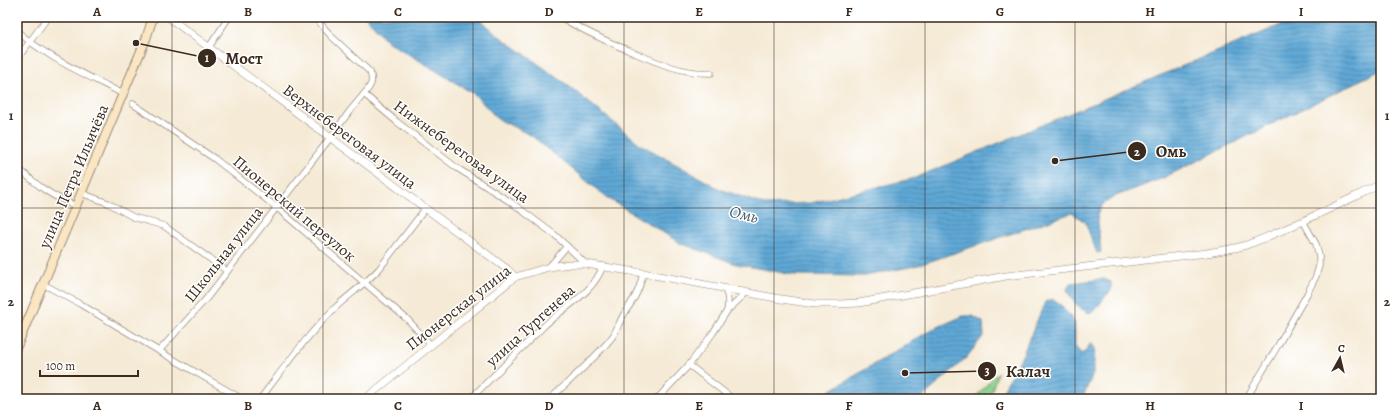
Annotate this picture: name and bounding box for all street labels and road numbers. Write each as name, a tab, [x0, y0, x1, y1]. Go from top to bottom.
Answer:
street label: Верхнебереговая улица	[278, 79, 421, 195]
street label: Нижнебереговая улица	[389, 95, 534, 209]
street label: улица Петра Ильичёва	[33, 100, 115, 253]
street label: Пионерский переулок	[228, 151, 361, 267]
street label: Школьная улица	[179, 202, 269, 307]
street label: Пионерская улица	[402, 259, 516, 356]
street label: улица Тургенева	[481, 279, 581, 372]

